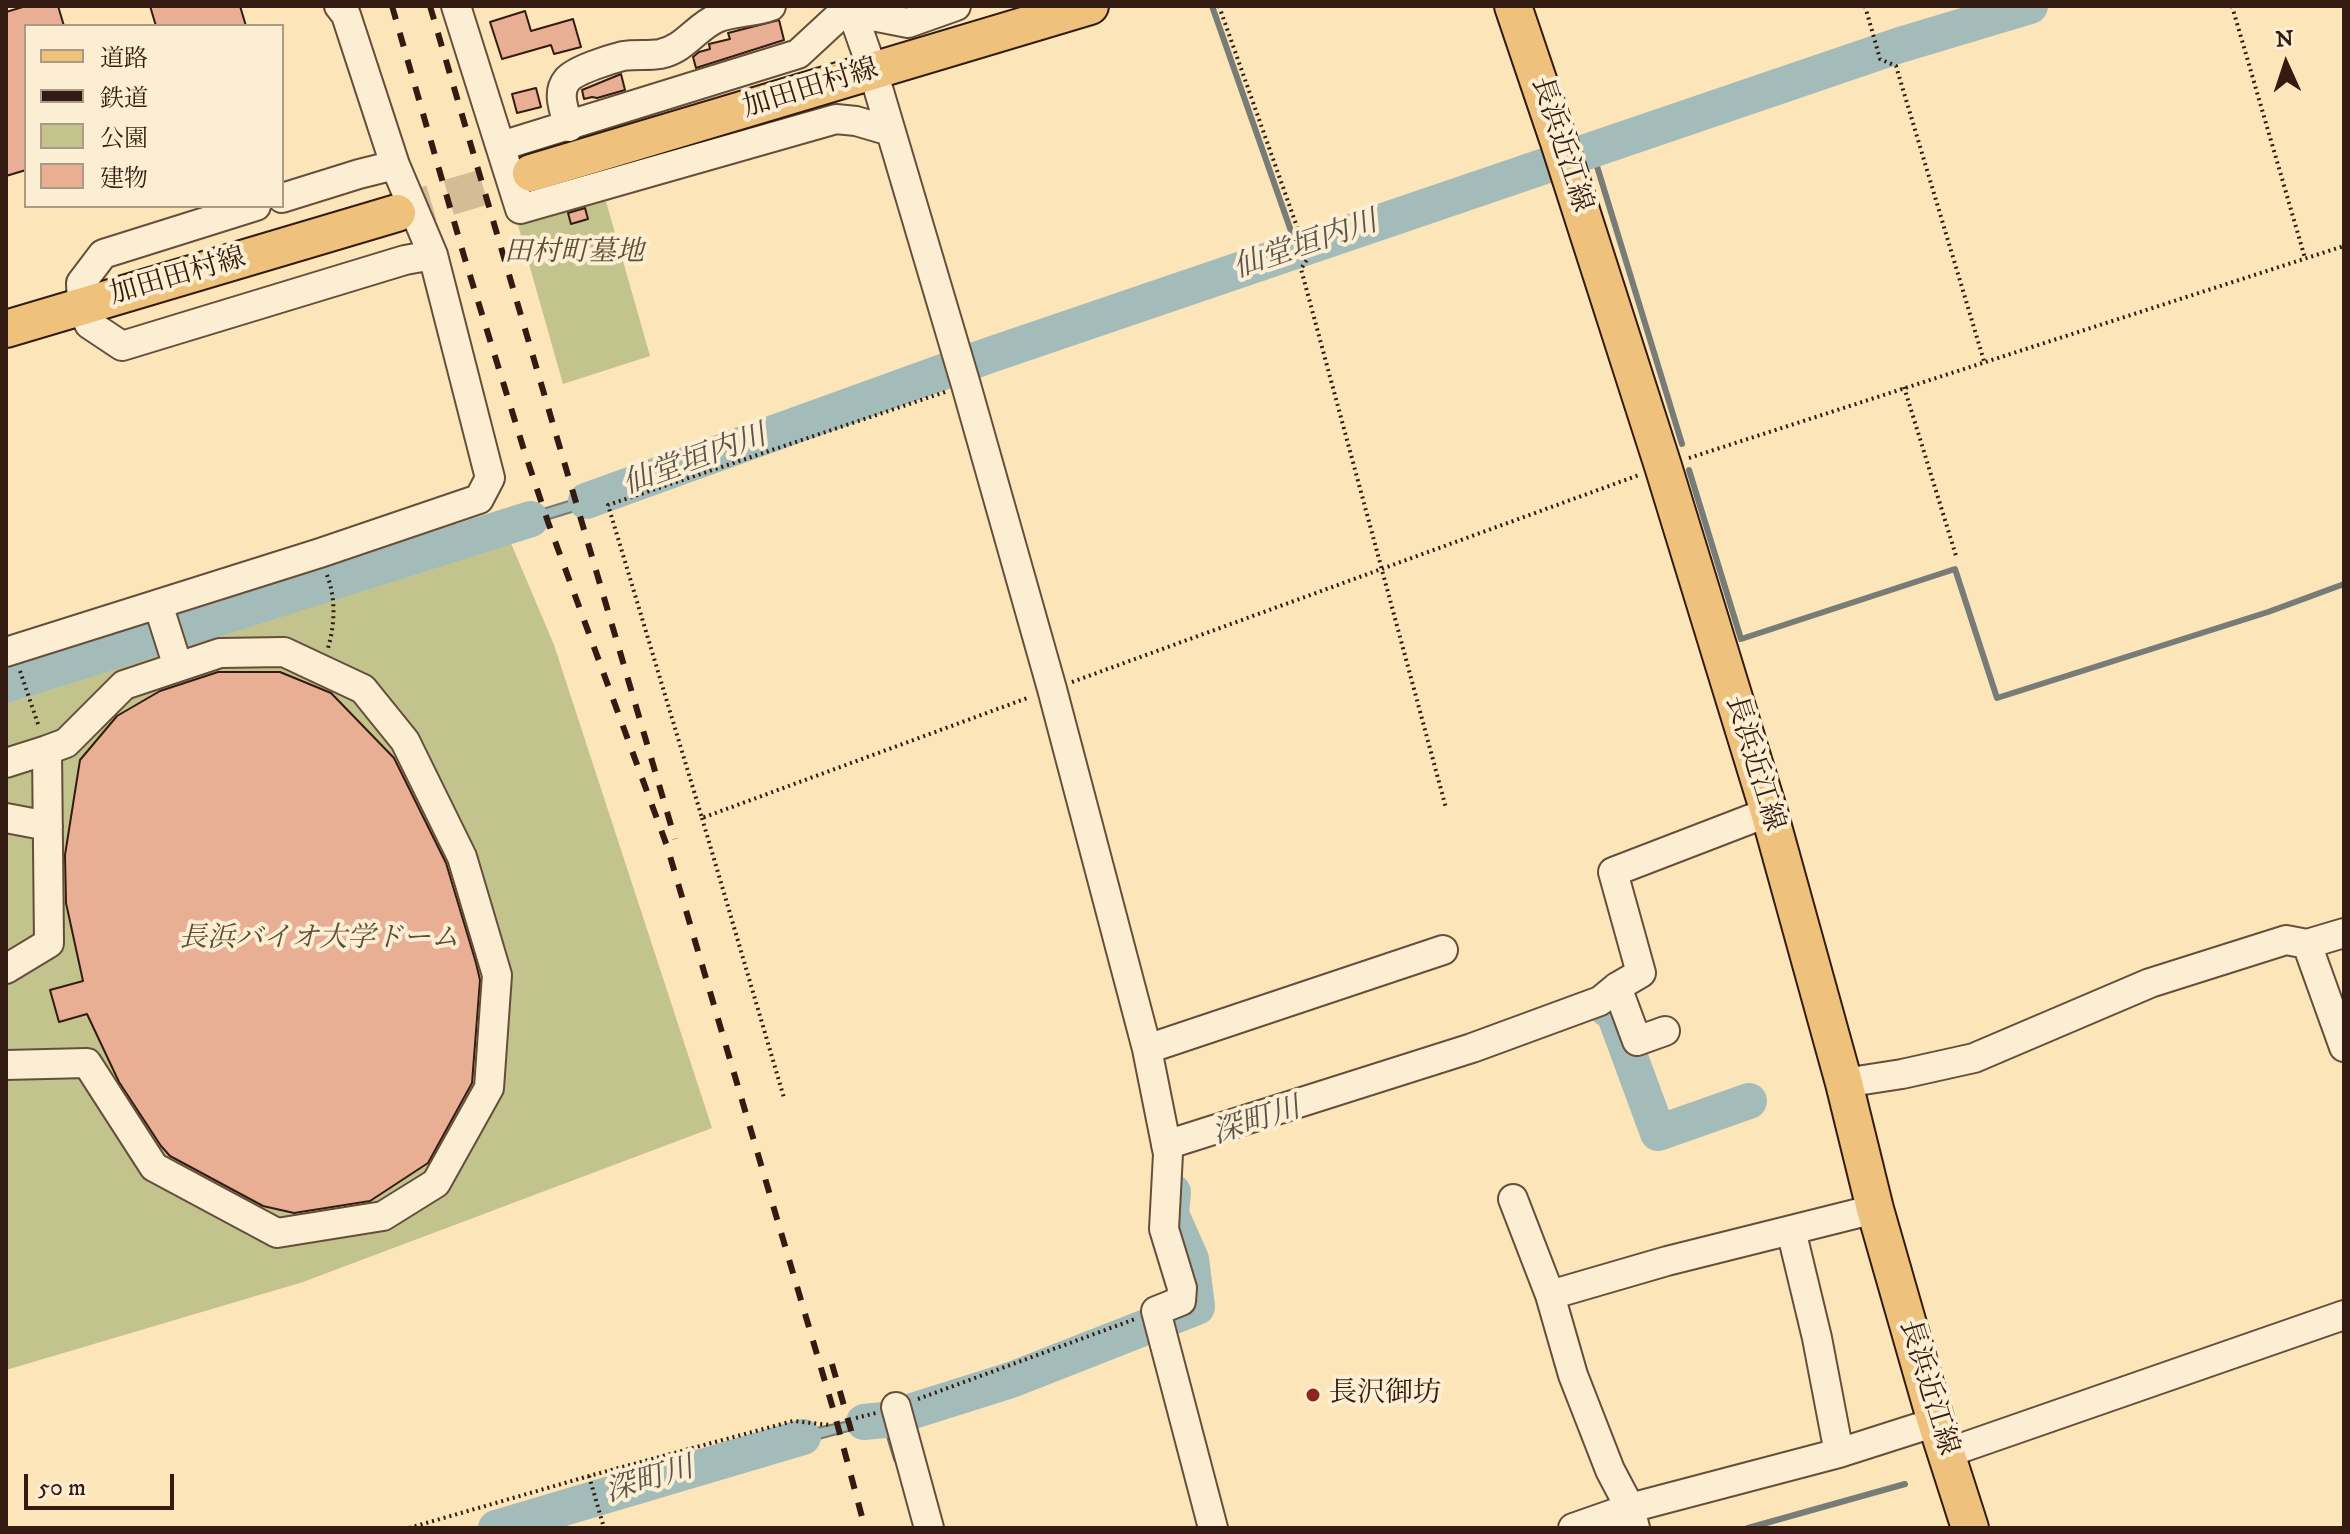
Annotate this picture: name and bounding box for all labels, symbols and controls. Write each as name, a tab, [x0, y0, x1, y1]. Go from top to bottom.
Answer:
legend	[24, 24, 284, 208]
north arrow	[2246, 24, 2326, 104]
text: N	[2275, 26, 2294, 53]
text: 道路	[100, 44, 148, 74]
street label: 加田田村線	[739, 53, 883, 127]
street label: 長浜近江線	[1522, 73, 1598, 217]
text: 鉄道	[100, 84, 148, 114]
text: 公園	[100, 124, 148, 154]
text: 建物	[100, 164, 148, 194]
water label: 仙堂垣内川	[1229, 206, 1383, 288]
park label: 田村町墓地	[504, 237, 644, 271]
street label: 加田田村線	[106, 243, 250, 313]
water label: 仙堂垣内川	[618, 419, 772, 505]
street label: 長浜近江線	[1716, 692, 1790, 836]
park label: 長浜バイオ大学ドーム	[179, 923, 459, 957]
water label: 深町川	[1209, 1092, 1305, 1154]
street label: 長浜近江線	[1890, 1316, 1964, 1460]
place label: 長沢御坊	[1329, 1378, 1441, 1412]
marker: 長沢御坊	[1304, 1386, 1322, 1404]
water label: 深町川	[602, 1452, 698, 1512]
scale bar	[28, 1458, 178, 1508]
text: 50 m	[38, 1473, 86, 1503]

